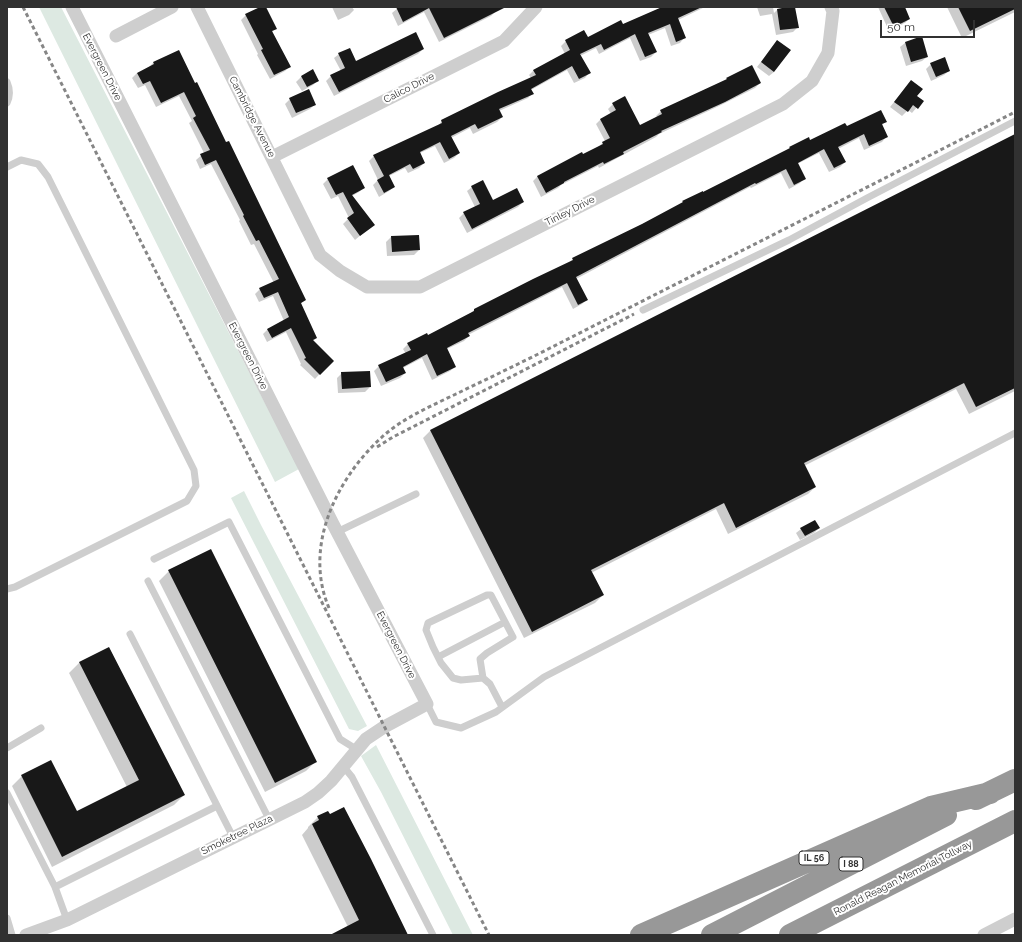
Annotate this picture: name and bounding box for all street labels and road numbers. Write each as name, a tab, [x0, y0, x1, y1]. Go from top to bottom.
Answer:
street label: Evergreen Drive	[80, 31, 124, 103]
street label: Calico Drive	[382, 70, 436, 106]
street label: Cambridge Avenue	[226, 75, 278, 159]
street label: Tinley Drive	[543, 193, 597, 229]
street label: Evergreen Drive	[226, 320, 270, 392]
street label: Evergreen Drive	[374, 609, 418, 681]
street label: Smoketree Plaza	[199, 813, 275, 857]
street label: Ronald Reagan Memorial Tollway	[832, 838, 974, 918]
road number: IL 56	[799, 851, 829, 865]
road number: I 88	[839, 857, 863, 871]

